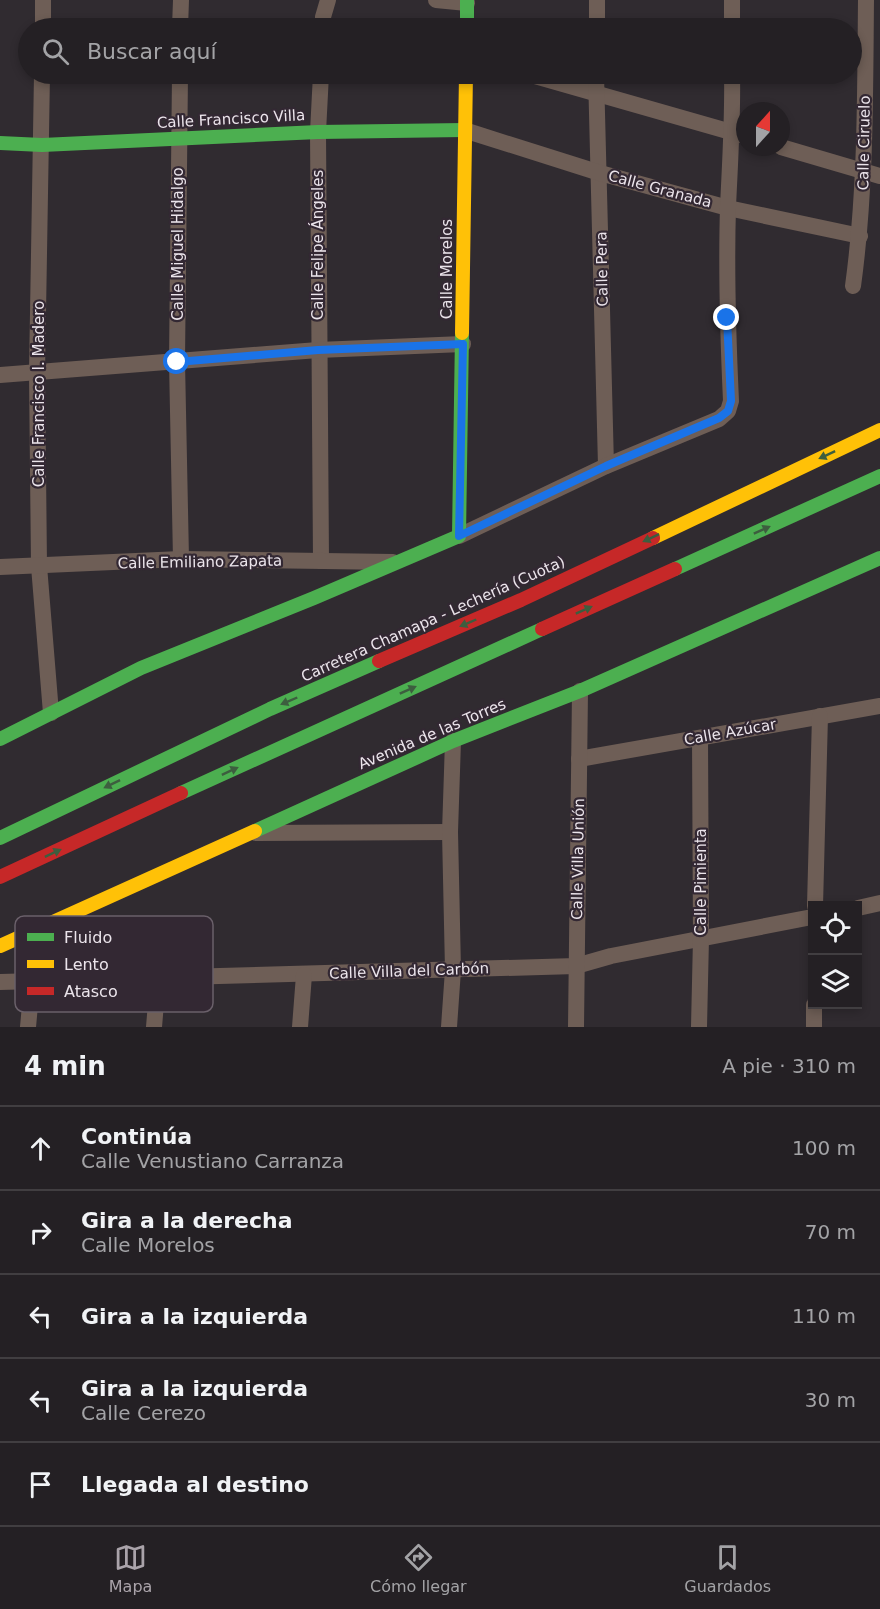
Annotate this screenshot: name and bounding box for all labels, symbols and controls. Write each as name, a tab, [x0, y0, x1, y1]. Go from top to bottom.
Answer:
search box	[18, 18, 862, 84]
icon: search	[39, 35, 72, 68]
text: Buscar aquí	[87, 39, 217, 64]
street label: Calle Ciruelo	[854, 95, 874, 191]
north arrow	[736, 102, 790, 156]
street label: Calle Francisco Villa	[156, 106, 306, 132]
street label: Calle Miguel Hidalgo	[169, 167, 187, 321]
street label: Calle Granada	[606, 167, 714, 211]
street label: Calle Felipe Ángeles	[308, 170, 327, 320]
street label: Calle Morelos	[438, 219, 456, 319]
street label: Calle Pera	[592, 231, 612, 307]
street label: Calle Francisco I. Madero	[30, 301, 48, 487]
route end	[713, 304, 739, 330]
route start	[163, 348, 189, 374]
one-way arrow	[819, 450, 836, 459]
one-way arrow	[753, 525, 770, 534]
one-way arrow	[642, 534, 659, 543]
street label: Calle Emiliano Zapata	[118, 552, 282, 572]
street label: Carretera Chamapa - Lechería (Cuota)	[298, 552, 568, 686]
one-way arrow	[576, 606, 593, 615]
one-way arrow	[458, 618, 476, 628]
one-way arrow	[399, 686, 416, 695]
street label: Avenida de las Torres	[355, 695, 509, 773]
one-way arrow	[280, 696, 297, 705]
street label: Calle Azúcar	[683, 715, 778, 749]
one-way arrow	[222, 766, 240, 776]
one-way arrow	[104, 779, 121, 789]
street label: Calle Villa Unión	[568, 798, 588, 920]
street label: Calle Pimienta	[692, 828, 710, 936]
one-way arrow	[45, 848, 62, 857]
map controls	[808, 901, 862, 1009]
button: locate	[808, 901, 862, 955]
legend	[15, 916, 213, 1012]
text: Fluido	[64, 928, 112, 947]
text: Lento	[64, 955, 109, 974]
button: layers	[808, 955, 862, 1009]
street label: Calle Villa del Carbón	[329, 959, 489, 983]
text: Atasco	[64, 982, 118, 1001]
text: 4 min	[24, 1051, 106, 1081]
text: A pie · 310 m	[722, 1054, 856, 1078]
text: Continúa	[81, 1124, 192, 1149]
icon: ahead	[24, 1132, 57, 1165]
text: 100 m	[792, 1136, 856, 1160]
text: Calle Venustiano Carranza	[81, 1149, 344, 1173]
text: Gira a la derecha	[81, 1208, 293, 1233]
icon: right	[24, 1216, 57, 1249]
text: 70 m	[805, 1220, 856, 1244]
text: Calle Morelos	[81, 1233, 215, 1257]
icon: left	[24, 1300, 57, 1333]
text: Gira a la izquierda	[81, 1304, 308, 1329]
text: 110 m	[792, 1304, 856, 1328]
text: Gira a la izquierda	[81, 1376, 308, 1401]
icon: left	[24, 1384, 57, 1417]
text: 30 m	[805, 1388, 856, 1412]
text: Calle Cerezo	[81, 1401, 206, 1425]
icon: arrive	[24, 1468, 57, 1501]
text: Llegada al destino	[81, 1472, 309, 1497]
tab: Mapa	[109, 1541, 152, 1596]
tab: Cómo llegar	[370, 1541, 467, 1596]
tab: Guardados	[684, 1541, 771, 1596]

